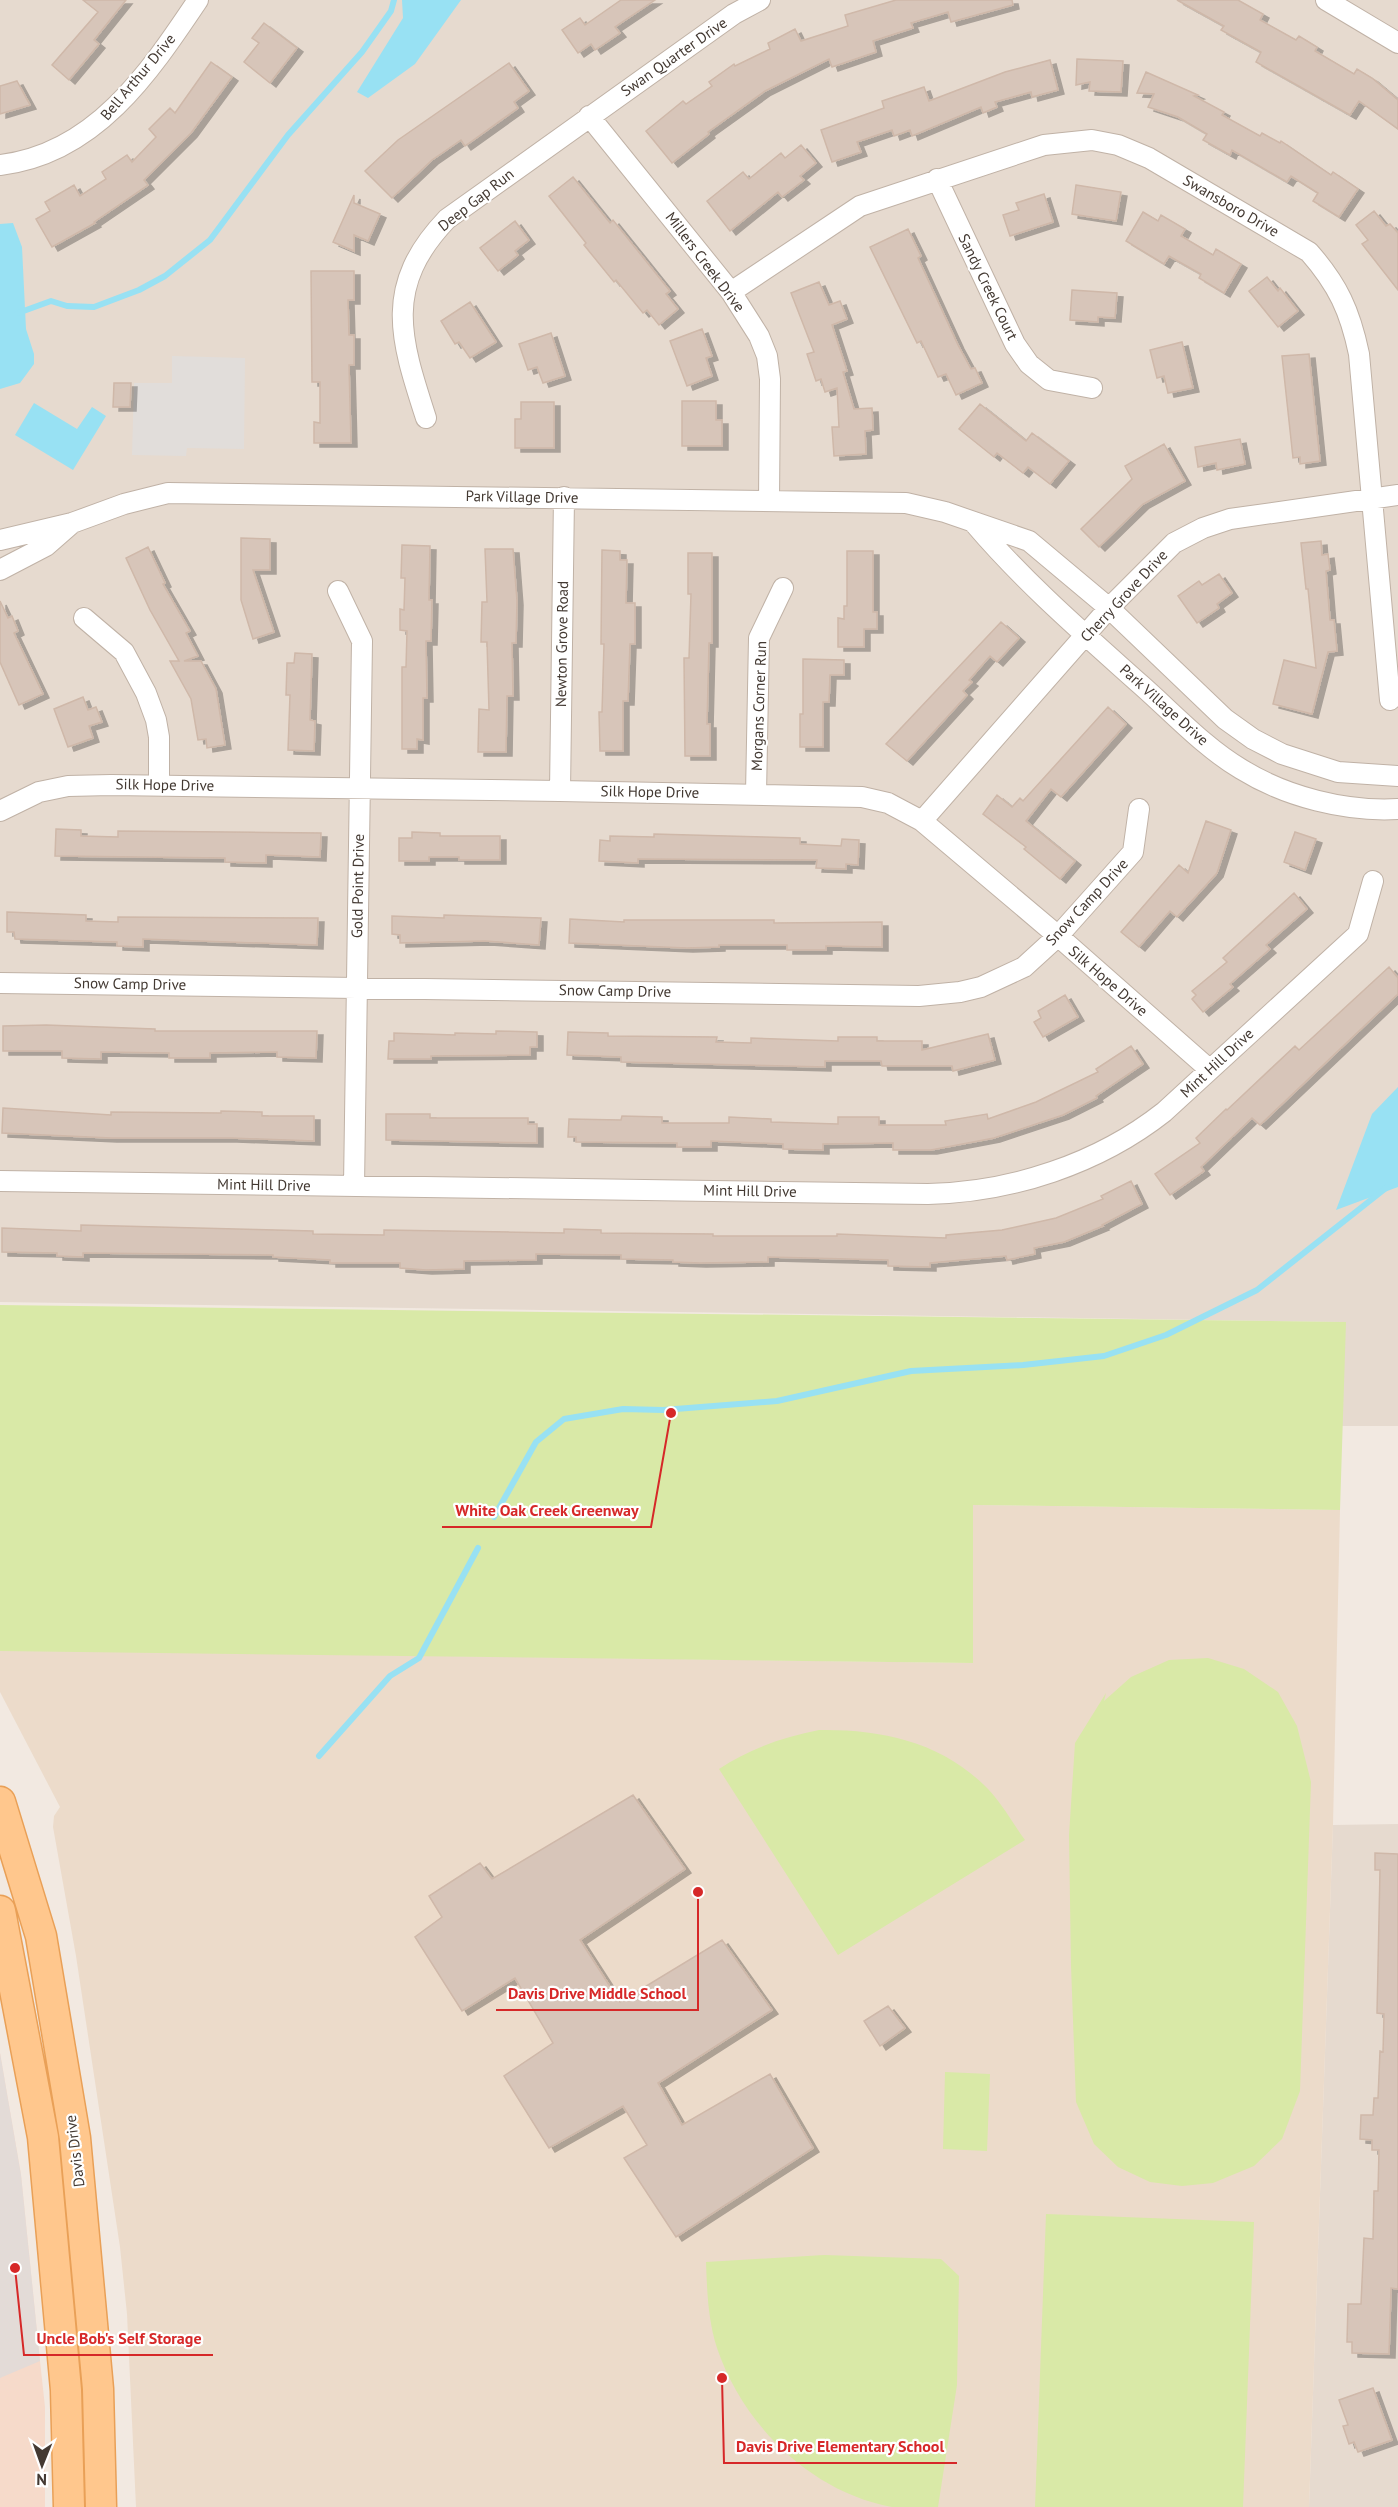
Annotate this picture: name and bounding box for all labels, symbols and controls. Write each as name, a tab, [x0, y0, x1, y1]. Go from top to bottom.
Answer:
street label: Swan Quarter Drive	[617, 13, 730, 100]
street label: Bell Arthur Drive	[96, 30, 179, 124]
street label: Deep Gap Run	[434, 164, 517, 235]
street label: Swansboro Drive	[1180, 170, 1283, 241]
street label: Millers Creek Drive	[662, 208, 749, 316]
street label: Sandy Creek Court	[954, 230, 1022, 343]
street label: Park Village Drive	[465, 486, 579, 507]
street label: Cherry Grove Drive	[1076, 545, 1171, 646]
street label: Newton Grove Road	[551, 581, 572, 707]
street label: Morgans Corner Run	[747, 641, 770, 771]
street label: Park Village Drive	[1116, 660, 1213, 749]
street label: Silk Hope Drive	[116, 774, 214, 795]
street label: Silk Hope Drive	[601, 781, 699, 802]
street label: Gold Point Drive	[347, 834, 368, 938]
street label: Snow Camp Drive	[1041, 854, 1132, 949]
street label: Silk Hope Drive	[1065, 941, 1152, 1020]
street label: Snow Camp Drive	[74, 973, 186, 994]
street label: Snow Camp Drive	[559, 980, 671, 1001]
street label: Mint Hill Drive	[1176, 1024, 1257, 1102]
street label: Mint Hill Drive	[217, 1174, 311, 1195]
street label: Mint Hill Drive	[703, 1180, 797, 1201]
callout: White Oak Creek Greenway	[442, 1493, 651, 1527]
text: White Oak Creek Greenway	[455, 1500, 639, 1520]
callout: Davis Drive Middle School	[496, 1976, 698, 2010]
text: Davis Drive Middle School	[508, 1983, 686, 2003]
street label: Davis Drive	[61, 2114, 88, 2188]
callout: Uncle Bob's Self Storage	[24, 2321, 213, 2355]
text: Uncle Bob's Self Storage	[36, 2328, 202, 2348]
callout: Davis Drive Elementary School	[724, 2429, 957, 2463]
north arrow	[12, 2435, 72, 2495]
text: Davis Drive Elementary School	[736, 2436, 944, 2456]
text: N	[36, 2470, 47, 2490]

